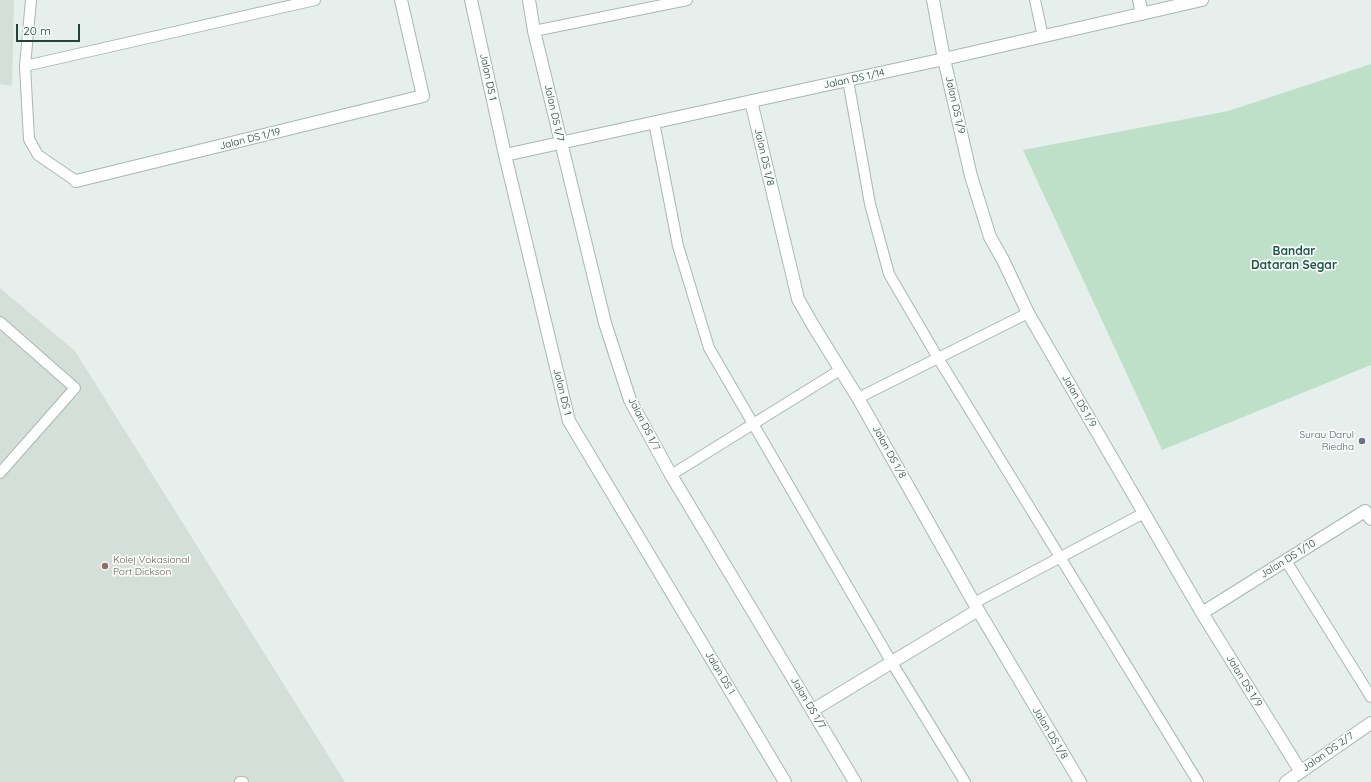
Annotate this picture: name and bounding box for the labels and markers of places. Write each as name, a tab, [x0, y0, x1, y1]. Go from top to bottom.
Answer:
place label: Surau Darul Riedha	[1299, 429, 1354, 452]
marker: Surau Darul Riedha	[1357, 436, 1367, 446]
place label: Kolej Vokasional Port Dickson	[113, 554, 190, 578]
marker: Kolej Vokasional Port Dickson	[100, 561, 110, 571]

